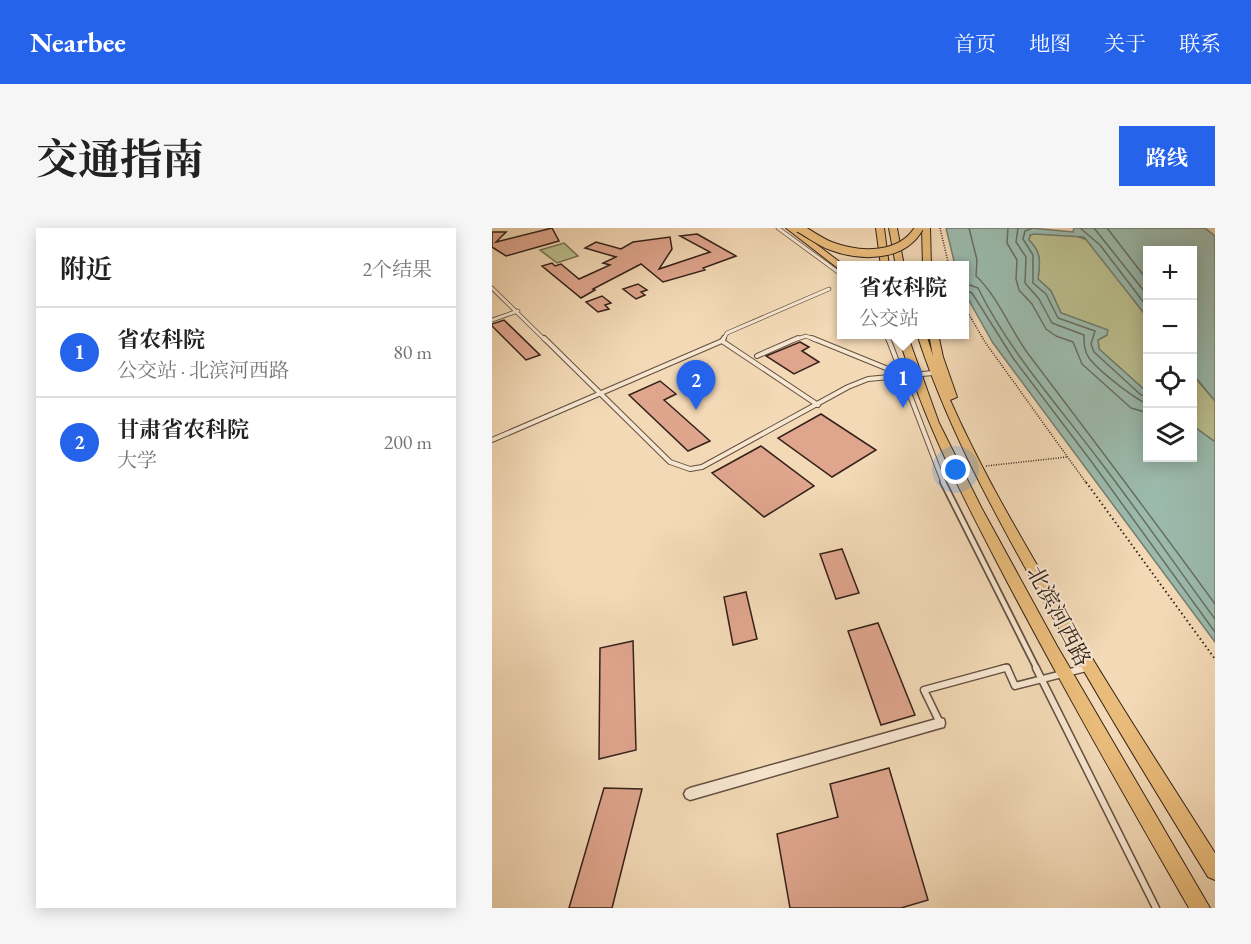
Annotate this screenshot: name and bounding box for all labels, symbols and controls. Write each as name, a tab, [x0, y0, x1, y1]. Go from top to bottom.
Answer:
text: Nearbee	[30, 24, 126, 60]
text: 首页	[954, 30, 996, 57]
text: 地图	[1029, 30, 1071, 57]
text: 关于	[1104, 30, 1146, 57]
text: 联系	[1179, 30, 1221, 57]
button: 路线	[1119, 126, 1215, 186]
text: 交通指南	[36, 132, 204, 187]
map controls	[1143, 246, 1197, 462]
button: +	[1143, 246, 1197, 300]
text: 附近	[60, 252, 112, 286]
text: 2个结果	[362, 256, 432, 282]
popup	[837, 261, 969, 339]
text: 省农科院	[859, 273, 947, 302]
button: −	[1143, 300, 1197, 354]
text: 公交站	[859, 305, 919, 331]
text: 省农科院	[117, 325, 205, 354]
text: 1	[74, 339, 85, 365]
text: 80 m	[393, 339, 432, 365]
button: locate	[1143, 354, 1197, 408]
text: 公交站 · 北滨河西路	[117, 357, 289, 383]
pin: 1	[884, 358, 922, 408]
pin: 2	[676, 360, 716, 410]
button: layers	[1143, 408, 1197, 462]
text: 甘肃省农科院	[117, 415, 249, 444]
text: 2	[74, 429, 85, 455]
text: 200 m	[384, 429, 432, 455]
text: 大学	[117, 447, 157, 473]
your location	[941, 455, 970, 484]
street label: 北滨河西路	[1020, 561, 1098, 671]

